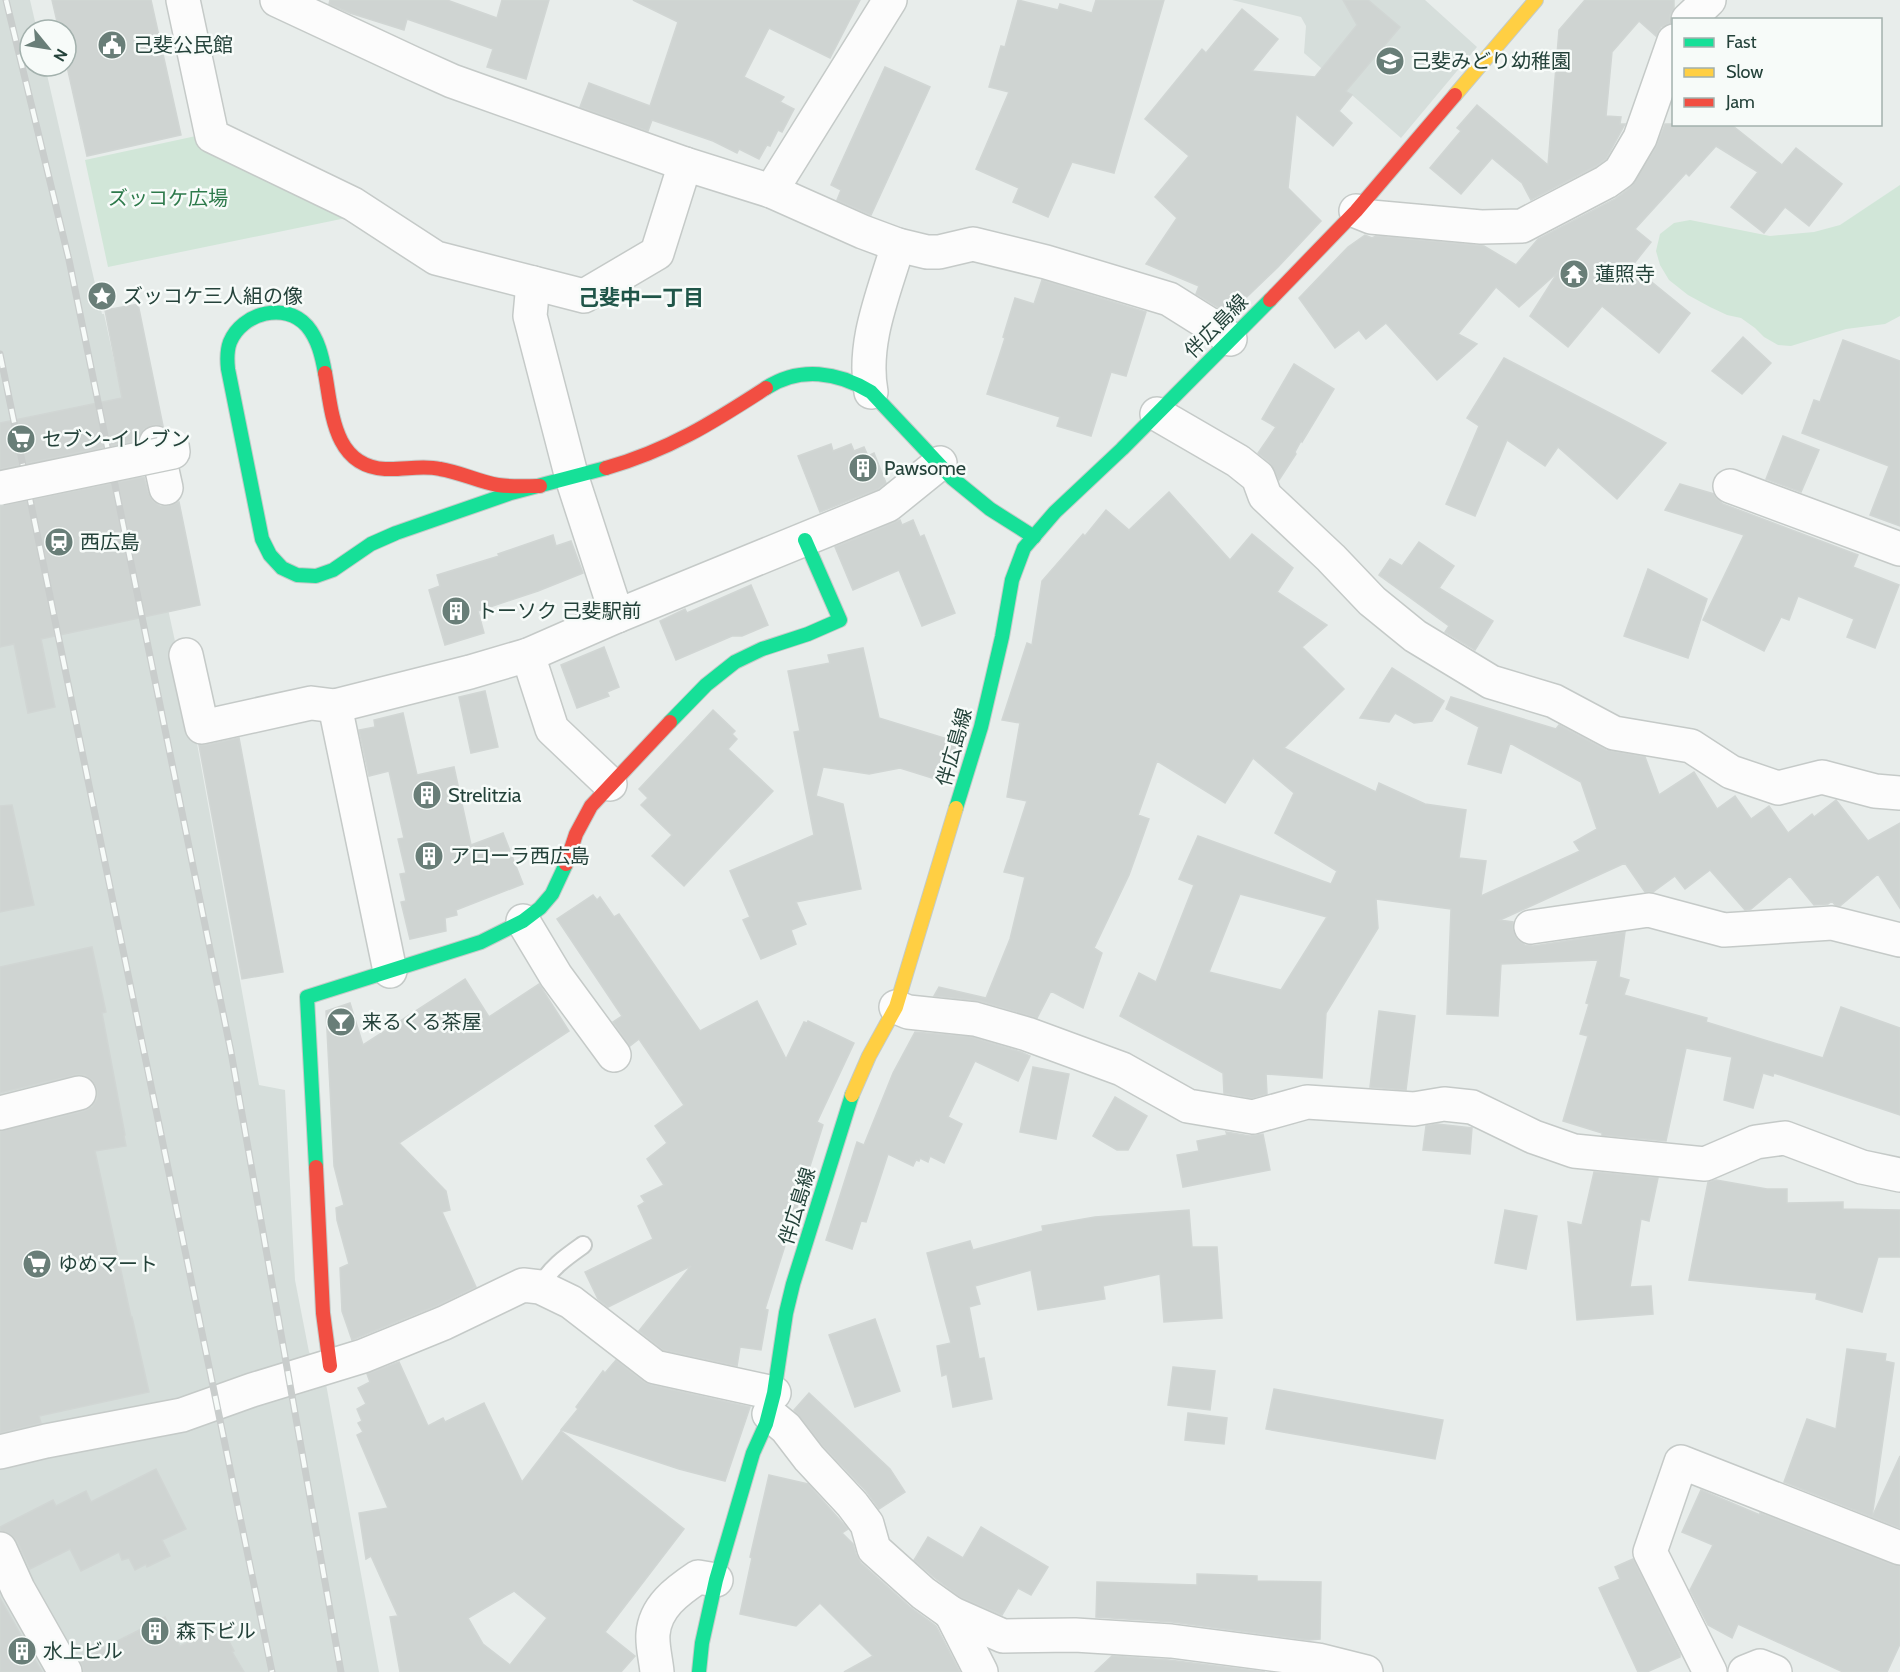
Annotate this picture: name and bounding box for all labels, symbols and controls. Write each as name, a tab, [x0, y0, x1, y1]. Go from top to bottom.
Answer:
north arrow	[18, 18, 78, 78]
legend	[1672, 18, 1882, 126]
public building icon: 己斐公民館	[96, 29, 128, 61]
text: Fast	[1726, 31, 1757, 53]
place label: 己斐公民館	[133, 33, 233, 57]
school or university icon: 己斐みどり幼稚園	[1374, 45, 1406, 77]
text: N	[50, 46, 72, 65]
place label: 己斐みどり幼稚園	[1411, 49, 1571, 73]
text: Slow	[1726, 61, 1763, 83]
text: Jam	[1725, 91, 1755, 113]
park label: ズッコケ広場	[108, 186, 228, 210]
temple icon: 蓮照寺	[1558, 258, 1590, 290]
place label: 蓮照寺	[1595, 262, 1655, 286]
place icon: ズッコケ三人組の像	[86, 280, 118, 312]
place label: ズッコケ三人組の像	[123, 284, 303, 308]
district label: 己斐中一丁目	[578, 285, 704, 310]
street label: 伴広島線	[1179, 289, 1253, 363]
supermarket icon: セブン-イレブン	[5, 423, 37, 455]
place label: セブン-イレブン	[42, 427, 190, 451]
building icon: Pawsome	[847, 452, 879, 484]
place label: Pawsome	[884, 456, 966, 480]
station icon: 西広島	[43, 526, 75, 558]
place label: 西広島	[80, 530, 140, 554]
building icon: トーソク 己斐駅前	[440, 595, 472, 627]
place label: トーソク 己斐駅前	[477, 599, 642, 623]
street label: 伴広島線	[931, 705, 977, 789]
building icon: Strelitzia	[411, 779, 443, 811]
place label: Strelitzia	[448, 783, 522, 807]
building icon: アローラ西広島	[413, 840, 445, 872]
place label: アローラ西広島	[450, 844, 590, 868]
bar icon: 来るくる茶屋	[325, 1006, 357, 1038]
place label: 来るくる茶屋	[362, 1010, 482, 1034]
street label: 伴広島線	[774, 1164, 820, 1248]
supermarket icon: ゆめマート	[21, 1248, 53, 1280]
place label: ゆめマート	[58, 1252, 158, 1276]
building icon: 森下ビル	[139, 1615, 171, 1647]
place label: 森下ビル	[176, 1619, 256, 1643]
building icon: 水上ビル	[6, 1635, 38, 1667]
place label: 水上ビル	[43, 1639, 123, 1663]

